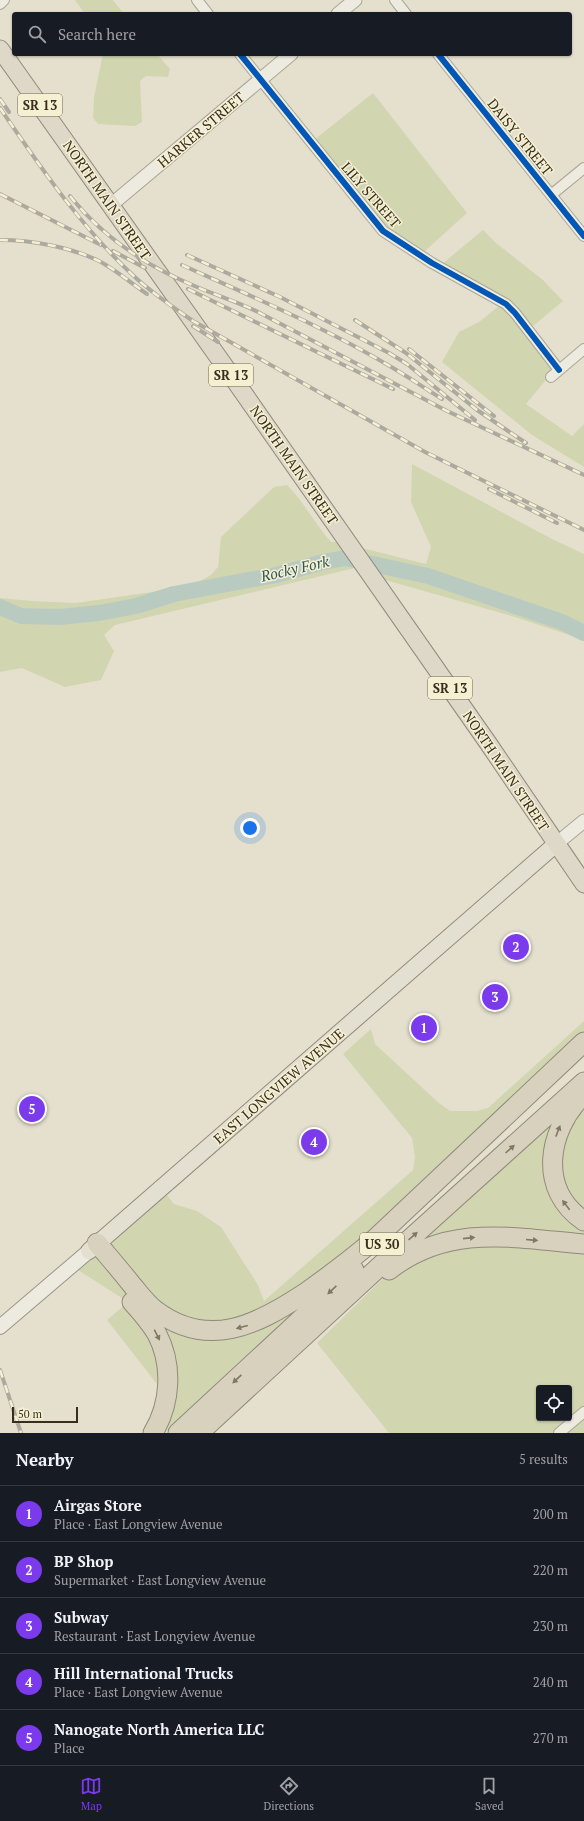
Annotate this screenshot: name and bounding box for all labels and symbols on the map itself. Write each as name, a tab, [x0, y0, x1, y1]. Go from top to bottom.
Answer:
street label: HARKER STREET	[153, 87, 248, 172]
road number: SR 13	[18, 94, 62, 116]
street label: DAISY STREET	[484, 94, 557, 179]
street label: NORTH MAIN STREET	[59, 136, 156, 263]
street label: LILY STREET	[337, 158, 405, 232]
road number: SR 13	[209, 364, 253, 386]
street label: NORTH MAIN STREET	[246, 401, 343, 528]
water label: Rocky Fork	[258, 550, 332, 586]
road number: SR 13	[428, 677, 472, 699]
street label: NORTH MAIN STREET	[459, 707, 554, 835]
your location	[240, 818, 260, 838]
pin: 2	[503, 932, 529, 962]
pin: 3	[482, 982, 508, 1012]
pin: 1	[411, 1013, 437, 1043]
street label: EAST LONGVIEW AVENUE	[209, 1024, 348, 1148]
pin: 5	[19, 1094, 45, 1124]
one-way arrow	[556, 1125, 562, 1137]
pin: 4	[301, 1127, 327, 1157]
one-way arrow	[505, 1144, 515, 1153]
one-way arrow	[562, 1199, 571, 1210]
one-way arrow	[408, 1231, 418, 1240]
road number: US 30	[360, 1233, 404, 1255]
one-way arrow	[463, 1234, 475, 1241]
one-way arrow	[526, 1236, 538, 1243]
one-way arrow	[327, 1286, 337, 1295]
one-way arrow	[236, 1324, 248, 1330]
one-way arrow	[154, 1330, 160, 1341]
one-way arrow	[232, 1374, 242, 1383]
scale bar	[12, 1405, 78, 1424]

